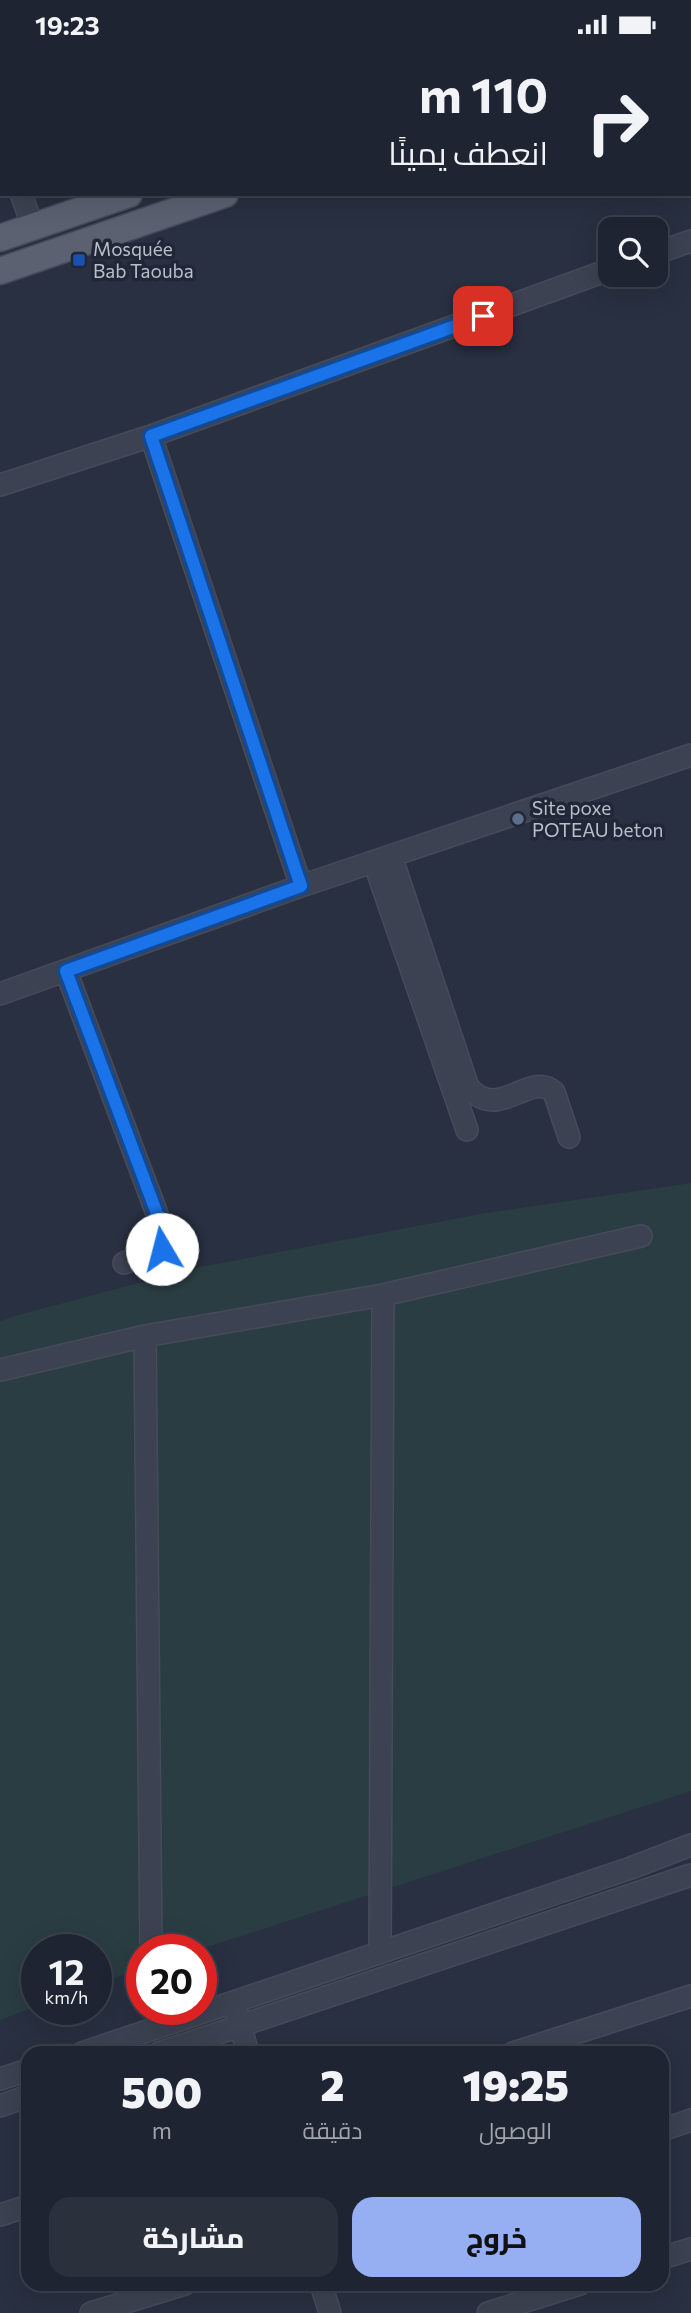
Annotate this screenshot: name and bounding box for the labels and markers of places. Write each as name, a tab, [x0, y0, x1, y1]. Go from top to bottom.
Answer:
place label: Mosquée Bab Taouba	[93, 237, 194, 282]
marker: Mosquée Bab Taouba	[71, 252, 87, 268]
pin	[453, 286, 513, 346]
place label: Site poxe POTEAU beton	[532, 796, 663, 841]
marker: Site poxe POTEAU beton	[510, 811, 526, 827]

